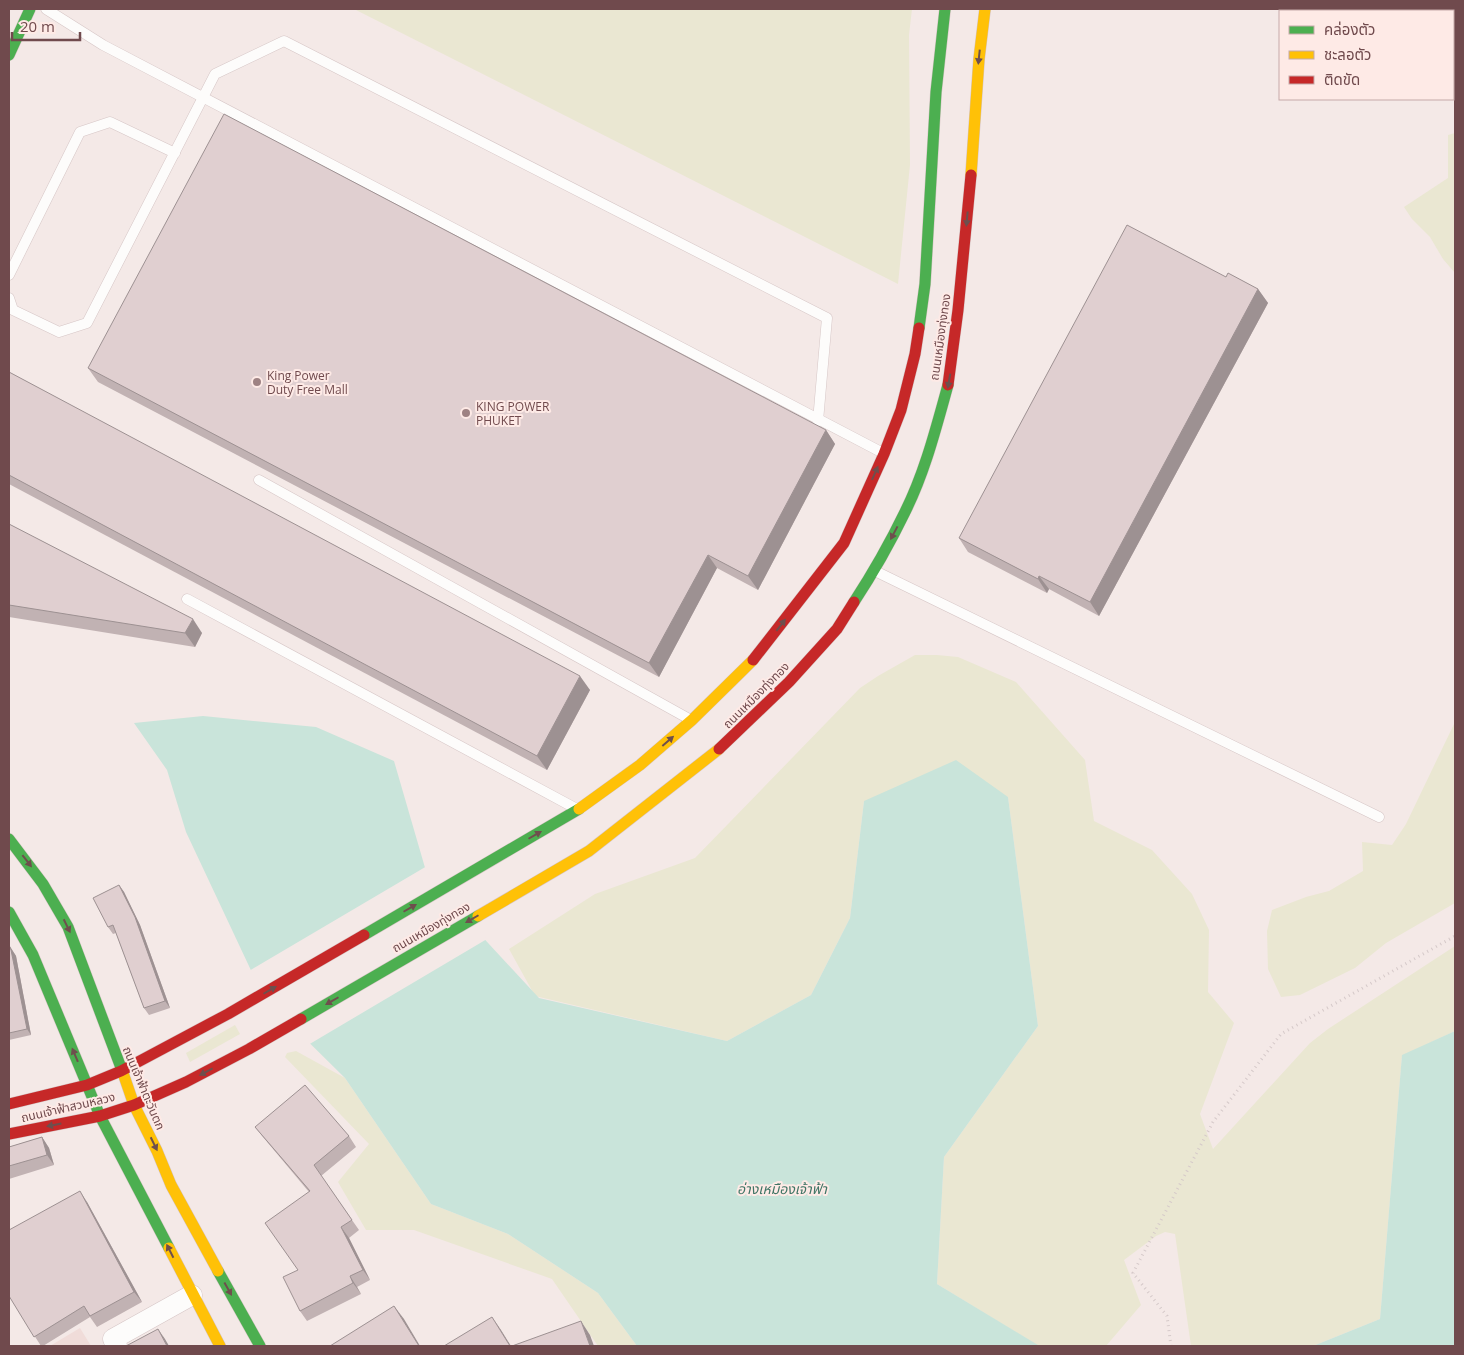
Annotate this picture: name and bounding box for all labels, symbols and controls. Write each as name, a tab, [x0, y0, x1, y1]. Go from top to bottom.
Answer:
scale bar	[12, 10, 80, 42]
legend	[1279, 10, 1454, 100]
text: 20 m	[20, 16, 55, 36]
text: คล่องตัว	[1324, 19, 1375, 39]
text: ชะลอตัว	[1324, 44, 1371, 64]
one-way arrow	[975, 49, 983, 65]
text: ติดขัด	[1324, 69, 1360, 89]
one-way arrow	[963, 211, 971, 227]
street label: ถนนเหมืองทุ่งทอง	[925, 292, 955, 382]
place label: King Power Duty Free Mall	[267, 367, 348, 398]
one-way arrow	[944, 373, 952, 389]
marker: King Power Duty Free Mall	[251, 376, 263, 388]
place label: KING POWER PHUKET	[476, 398, 550, 429]
marker: KING POWER PHUKET	[460, 407, 472, 419]
one-way arrow	[871, 466, 879, 480]
one-way arrow	[890, 526, 898, 540]
one-way arrow	[776, 618, 786, 632]
street label: ถนนเหมืองทุ่งทอง	[719, 658, 793, 732]
one-way arrow	[661, 735, 673, 747]
one-way arrow	[528, 831, 543, 839]
one-way arrow	[21, 854, 32, 867]
street label: ถนนเหมืองทุ่งทอง	[389, 898, 473, 956]
one-way arrow	[404, 903, 417, 912]
one-way arrow	[466, 915, 479, 924]
one-way arrow	[63, 919, 71, 933]
one-way arrow	[264, 985, 277, 994]
one-way arrow	[325, 996, 338, 1005]
street label: ถนนเจ้าฟ้าตะวันตก	[119, 1044, 169, 1132]
one-way arrow	[70, 1048, 78, 1062]
one-way arrow	[198, 1068, 213, 1076]
street label: ถนนเจ้าฟ้าสวนหลวง	[19, 1088, 117, 1126]
one-way arrow	[46, 1122, 62, 1130]
one-way arrow	[149, 1137, 158, 1152]
water label: อ่างเหมืองเจ้าฟ้า	[737, 1179, 828, 1198]
one-way arrow	[166, 1244, 174, 1258]
one-way arrow	[224, 1282, 233, 1296]

